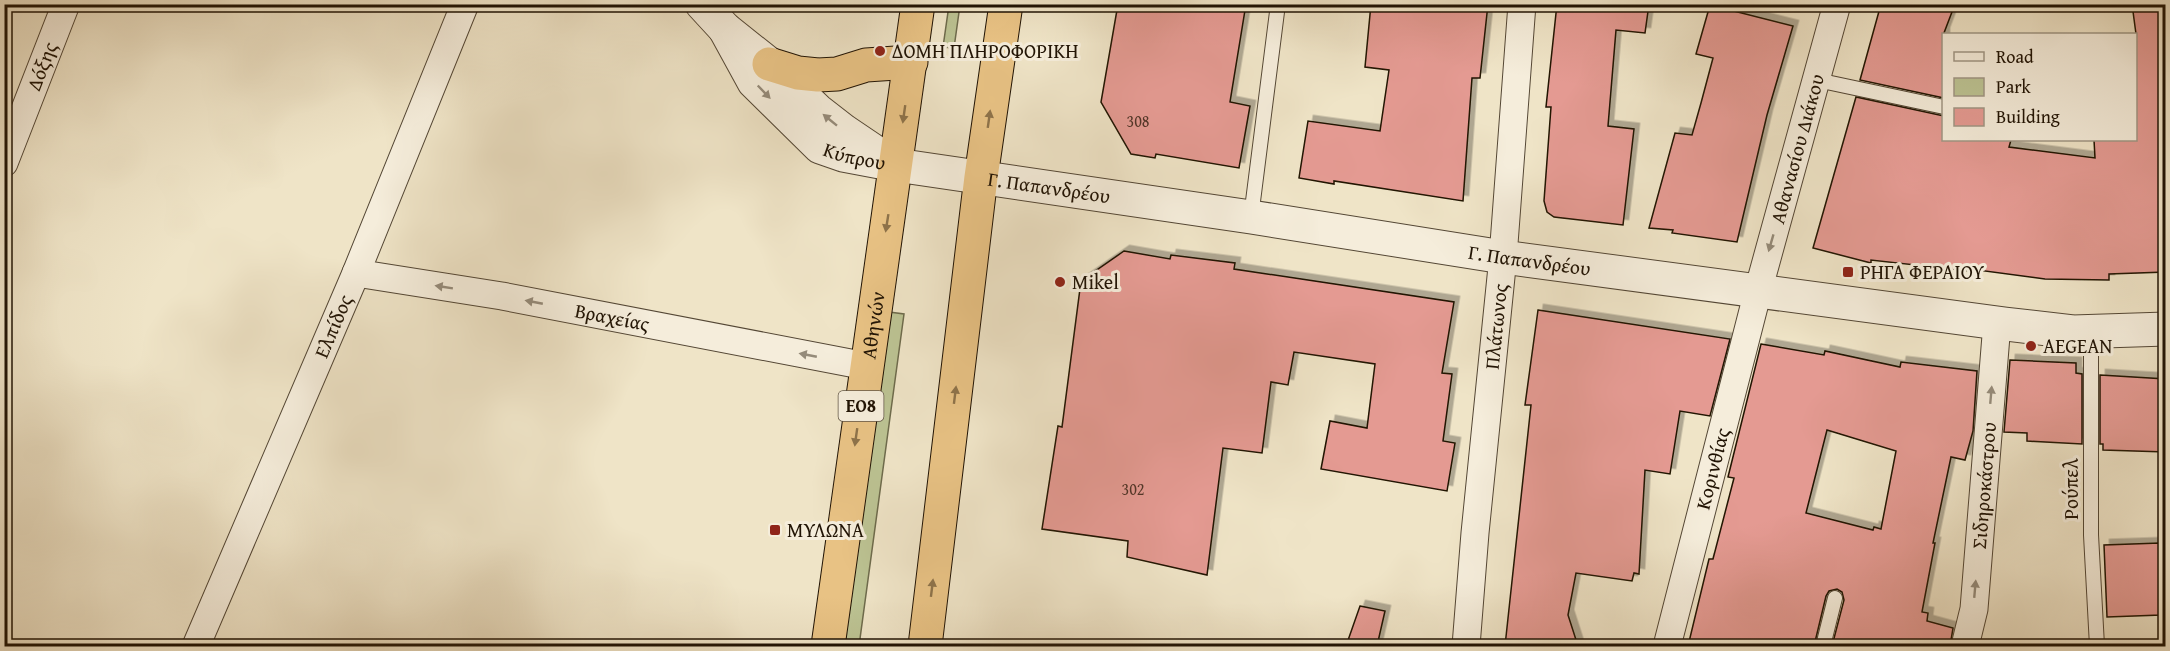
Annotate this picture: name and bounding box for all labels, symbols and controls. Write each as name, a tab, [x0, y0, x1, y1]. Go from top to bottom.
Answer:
legend	[1942, 33, 2137, 141]
place label: ΔΟΜΗ ΠΛΗΡΟΦΟΡΙΚΗ	[892, 36, 1079, 65]
street label: Δόξης	[19, 37, 64, 94]
text: Road	[1996, 43, 2034, 70]
marker: ΔΟΜΗ ΠΛΗΡΟΦΟΡΙΚΗ	[873, 44, 887, 58]
street label: Αθανασίου Διάκου	[1762, 70, 1831, 227]
text: Park	[1996, 73, 2032, 100]
one-way arrow	[756, 84, 770, 98]
text: Building	[1996, 103, 2060, 130]
one-way arrow	[899, 104, 908, 123]
house number: 308	[1126, 109, 1150, 133]
one-way arrow	[985, 110, 994, 129]
one-way arrow	[823, 115, 838, 127]
street label: Κύπρου	[820, 134, 888, 177]
street label: Γ. Παπανδρέου	[986, 164, 1112, 210]
one-way arrow	[882, 214, 891, 233]
one-way arrow	[1766, 234, 1776, 252]
street label: Γ. Παπανδρέου	[1466, 237, 1593, 283]
place label: ΡΗΓΑ ΦΕΡΑΙΟΥ	[1860, 257, 1984, 286]
marker: ΡΗΓΑ ΦΕΡΑΙΟΥ	[1841, 265, 1855, 279]
place label: Mikel	[1072, 267, 1119, 296]
marker: Mikel	[1053, 275, 1067, 289]
one-way arrow	[435, 282, 454, 291]
street label: Πλάτωνος	[1477, 282, 1514, 371]
street label: Ελπίδος	[306, 289, 359, 362]
street label: Αθηνών	[853, 289, 892, 361]
street label: Βραχείας	[573, 295, 652, 338]
one-way arrow	[525, 297, 544, 306]
place label: AEGEAN	[2043, 331, 2112, 360]
marker: AEGEAN	[2024, 339, 2038, 353]
one-way arrow	[799, 350, 818, 359]
one-way arrow	[950, 385, 960, 404]
one-way arrow	[1986, 385, 1996, 404]
road number: ΕΟ8	[838, 391, 884, 421]
street label: Σιδηροκάστρου	[1964, 421, 2003, 550]
street label: Κορινθίας	[1688, 424, 1736, 513]
one-way arrow	[852, 427, 861, 446]
street label: Ρούπελ	[2056, 457, 2085, 520]
house number: 302	[1121, 477, 1145, 501]
place label: ΜΥΛΩΝΑ	[787, 515, 864, 544]
marker: ΜΥΛΩΝΑ	[768, 523, 782, 537]
one-way arrow	[928, 579, 937, 598]
one-way arrow	[1971, 579, 1980, 598]

